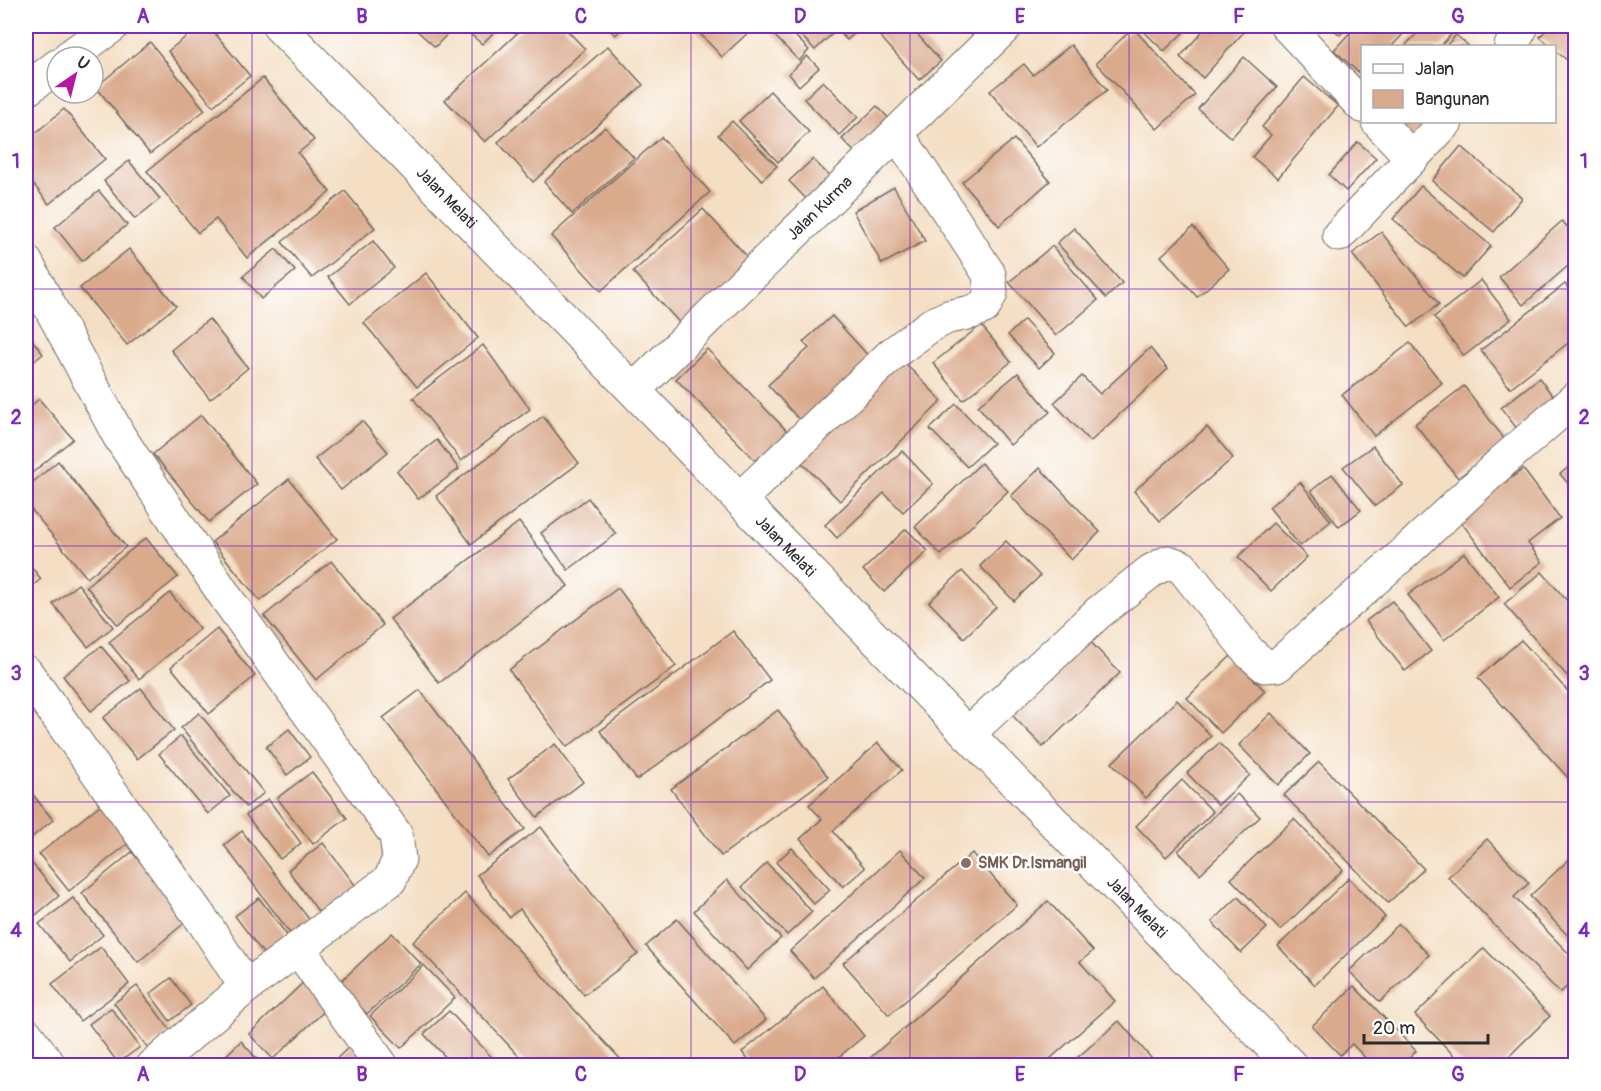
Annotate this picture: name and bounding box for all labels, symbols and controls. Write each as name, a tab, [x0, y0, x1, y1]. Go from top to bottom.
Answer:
text: A	[137, 4, 150, 29]
text: B	[356, 4, 368, 29]
text: C	[575, 4, 587, 29]
text: D	[794, 4, 807, 29]
text: E	[1015, 4, 1026, 29]
text: F	[1233, 4, 1245, 29]
text: G	[1451, 4, 1465, 29]
north arrow	[45, 45, 105, 105]
legend	[1361, 45, 1556, 123]
text: U	[73, 52, 93, 75]
text: Jalan	[1415, 58, 1454, 81]
text: Bangunan	[1415, 88, 1490, 111]
text: 1	[12, 149, 20, 174]
text: 1	[1580, 149, 1588, 174]
street label: Jalan Melati	[412, 163, 481, 233]
street label: Jalan Kurma	[783, 172, 857, 245]
text: 2	[10, 405, 22, 430]
text: 2	[1578, 405, 1590, 430]
street label: Jalan Melati	[751, 511, 820, 581]
text: 3	[10, 661, 22, 686]
text: 3	[1578, 661, 1590, 686]
place label: SMK Dr.Ismangil	[978, 853, 1087, 873]
marker: SMK Dr.Ismangil	[959, 856, 973, 870]
street label: Jalan Melati	[1102, 873, 1171, 943]
text: 4	[10, 918, 22, 943]
text: 4	[1578, 918, 1590, 943]
scale bar	[1364, 1007, 1488, 1045]
text: 20 m	[1373, 1017, 1415, 1040]
text: A	[137, 1062, 150, 1087]
text: B	[356, 1062, 368, 1087]
text: C	[575, 1062, 587, 1087]
text: D	[794, 1062, 807, 1087]
text: E	[1015, 1062, 1026, 1087]
text: F	[1233, 1062, 1245, 1087]
text: G	[1451, 1062, 1465, 1087]

